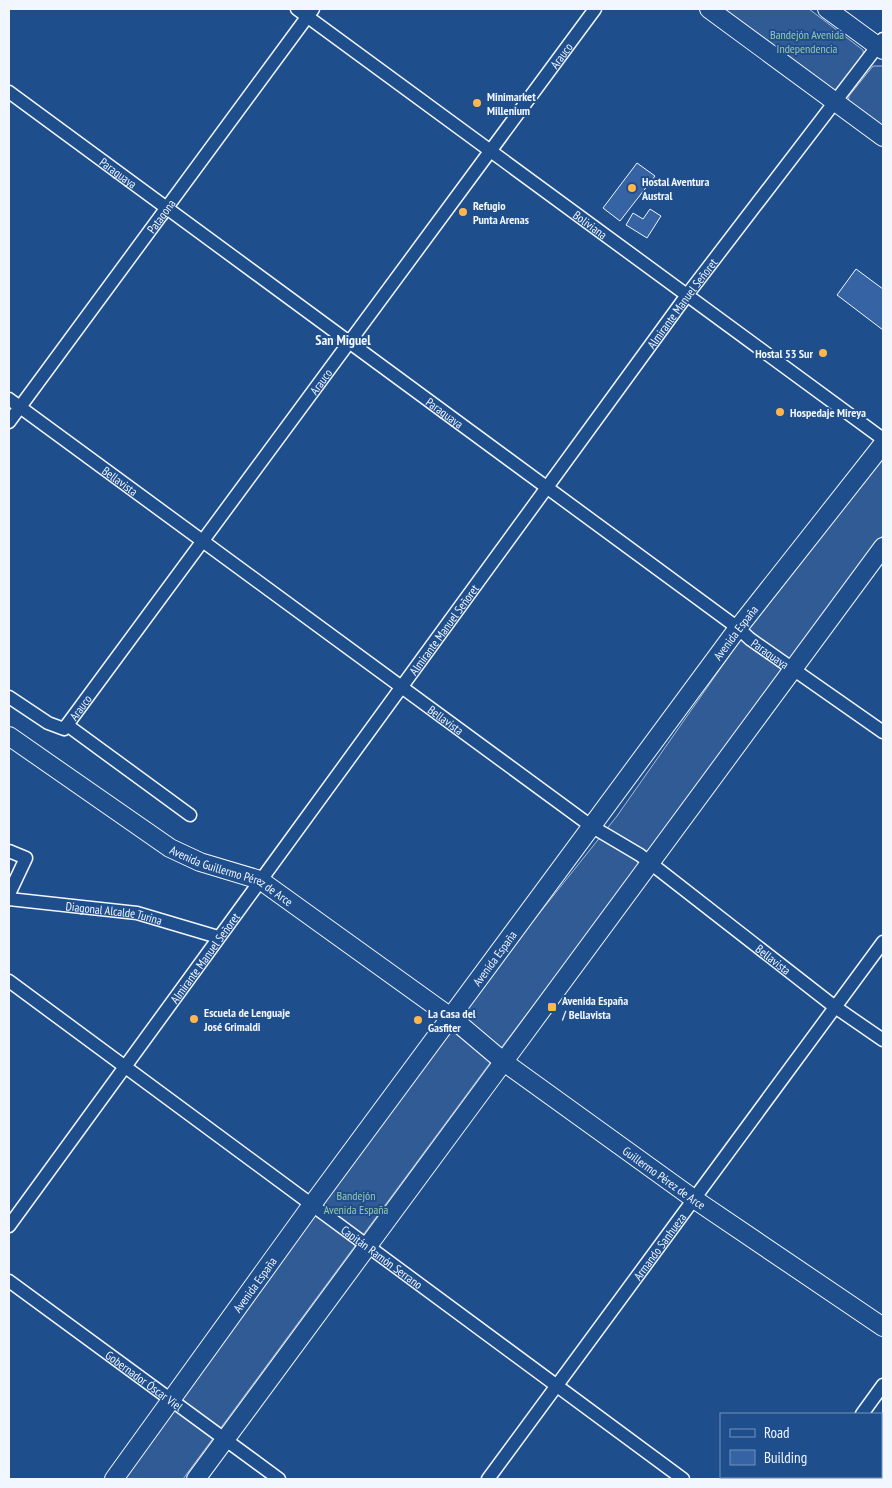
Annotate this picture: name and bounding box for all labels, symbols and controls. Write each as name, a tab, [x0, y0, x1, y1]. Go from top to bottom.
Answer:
park label: Bandejón Avenida Independencia	[770, 27, 844, 56]
street label: Arauco	[546, 40, 575, 71]
place label: Minimarket Millenium	[487, 89, 536, 118]
marker: Minimarket Millenium	[471, 97, 483, 109]
street label: Paraguaya	[97, 154, 140, 191]
place label: Hostal Aventura Austral	[641, 174, 709, 203]
marker: Hostal Aventura Austral	[626, 182, 638, 194]
street label: Patagona	[143, 196, 178, 236]
place label: Refugio Punta Arenas	[473, 198, 529, 227]
marker: Refugio Punta Arenas	[457, 206, 469, 218]
street label: Boliviana	[571, 207, 611, 242]
street label: Almirante Manuel Señoret	[643, 255, 720, 351]
district label: San Miguel	[315, 331, 371, 349]
place label: Hostal 53 Sur	[755, 346, 813, 361]
marker: Hostal 53 Sur	[817, 347, 829, 359]
street label: Arauco	[306, 365, 335, 397]
street label: Paraguaya	[423, 394, 467, 431]
place label: Hospedaje Mireya	[790, 405, 866, 420]
marker: Hospedaje Mireya	[774, 406, 786, 418]
street label: Bellavista	[100, 463, 141, 499]
street label: Almirante Manuel Señoret	[405, 581, 482, 678]
street label: Avenida España	[710, 602, 761, 663]
street label: Paraguaya	[749, 635, 792, 672]
street label: Arauco	[66, 691, 94, 723]
street label: Bellavista	[425, 702, 467, 738]
street label: Avenida Guillermo Pérez de Arce	[168, 842, 296, 909]
street label: Diagonal Alcalde Turina	[65, 898, 164, 928]
street label: Almirante Manuel Señoret	[166, 909, 243, 1006]
street label: Avenida España	[469, 927, 520, 988]
street label: Bellavista	[753, 941, 794, 978]
place label: Avenida España / Bellavista	[561, 993, 628, 1022]
marker: Avenida España / Bellavista	[546, 1001, 558, 1013]
place label: Escuela de Lenguaje José Grimaldi	[203, 1005, 290, 1034]
place label: La Casa del Gasfiter	[428, 1006, 476, 1035]
marker: Escuela de Lenguaje José Grimaldi	[188, 1013, 200, 1025]
marker: La Casa del Gasfiter	[412, 1014, 424, 1026]
street label: Guillermo Pérez de Arce	[620, 1143, 709, 1212]
park label: Bandejón Avenida España	[324, 1188, 389, 1217]
street label: Armando Sanhueza	[630, 1210, 689, 1283]
street label: Capitán Ramón Serrano	[339, 1222, 426, 1292]
street label: Avenida España	[229, 1254, 280, 1315]
street label: Gobernador Óscar Viel	[103, 1347, 186, 1414]
legend	[720, 1413, 882, 1478]
text: Road	[764, 1423, 790, 1442]
text: Building	[764, 1448, 807, 1467]

